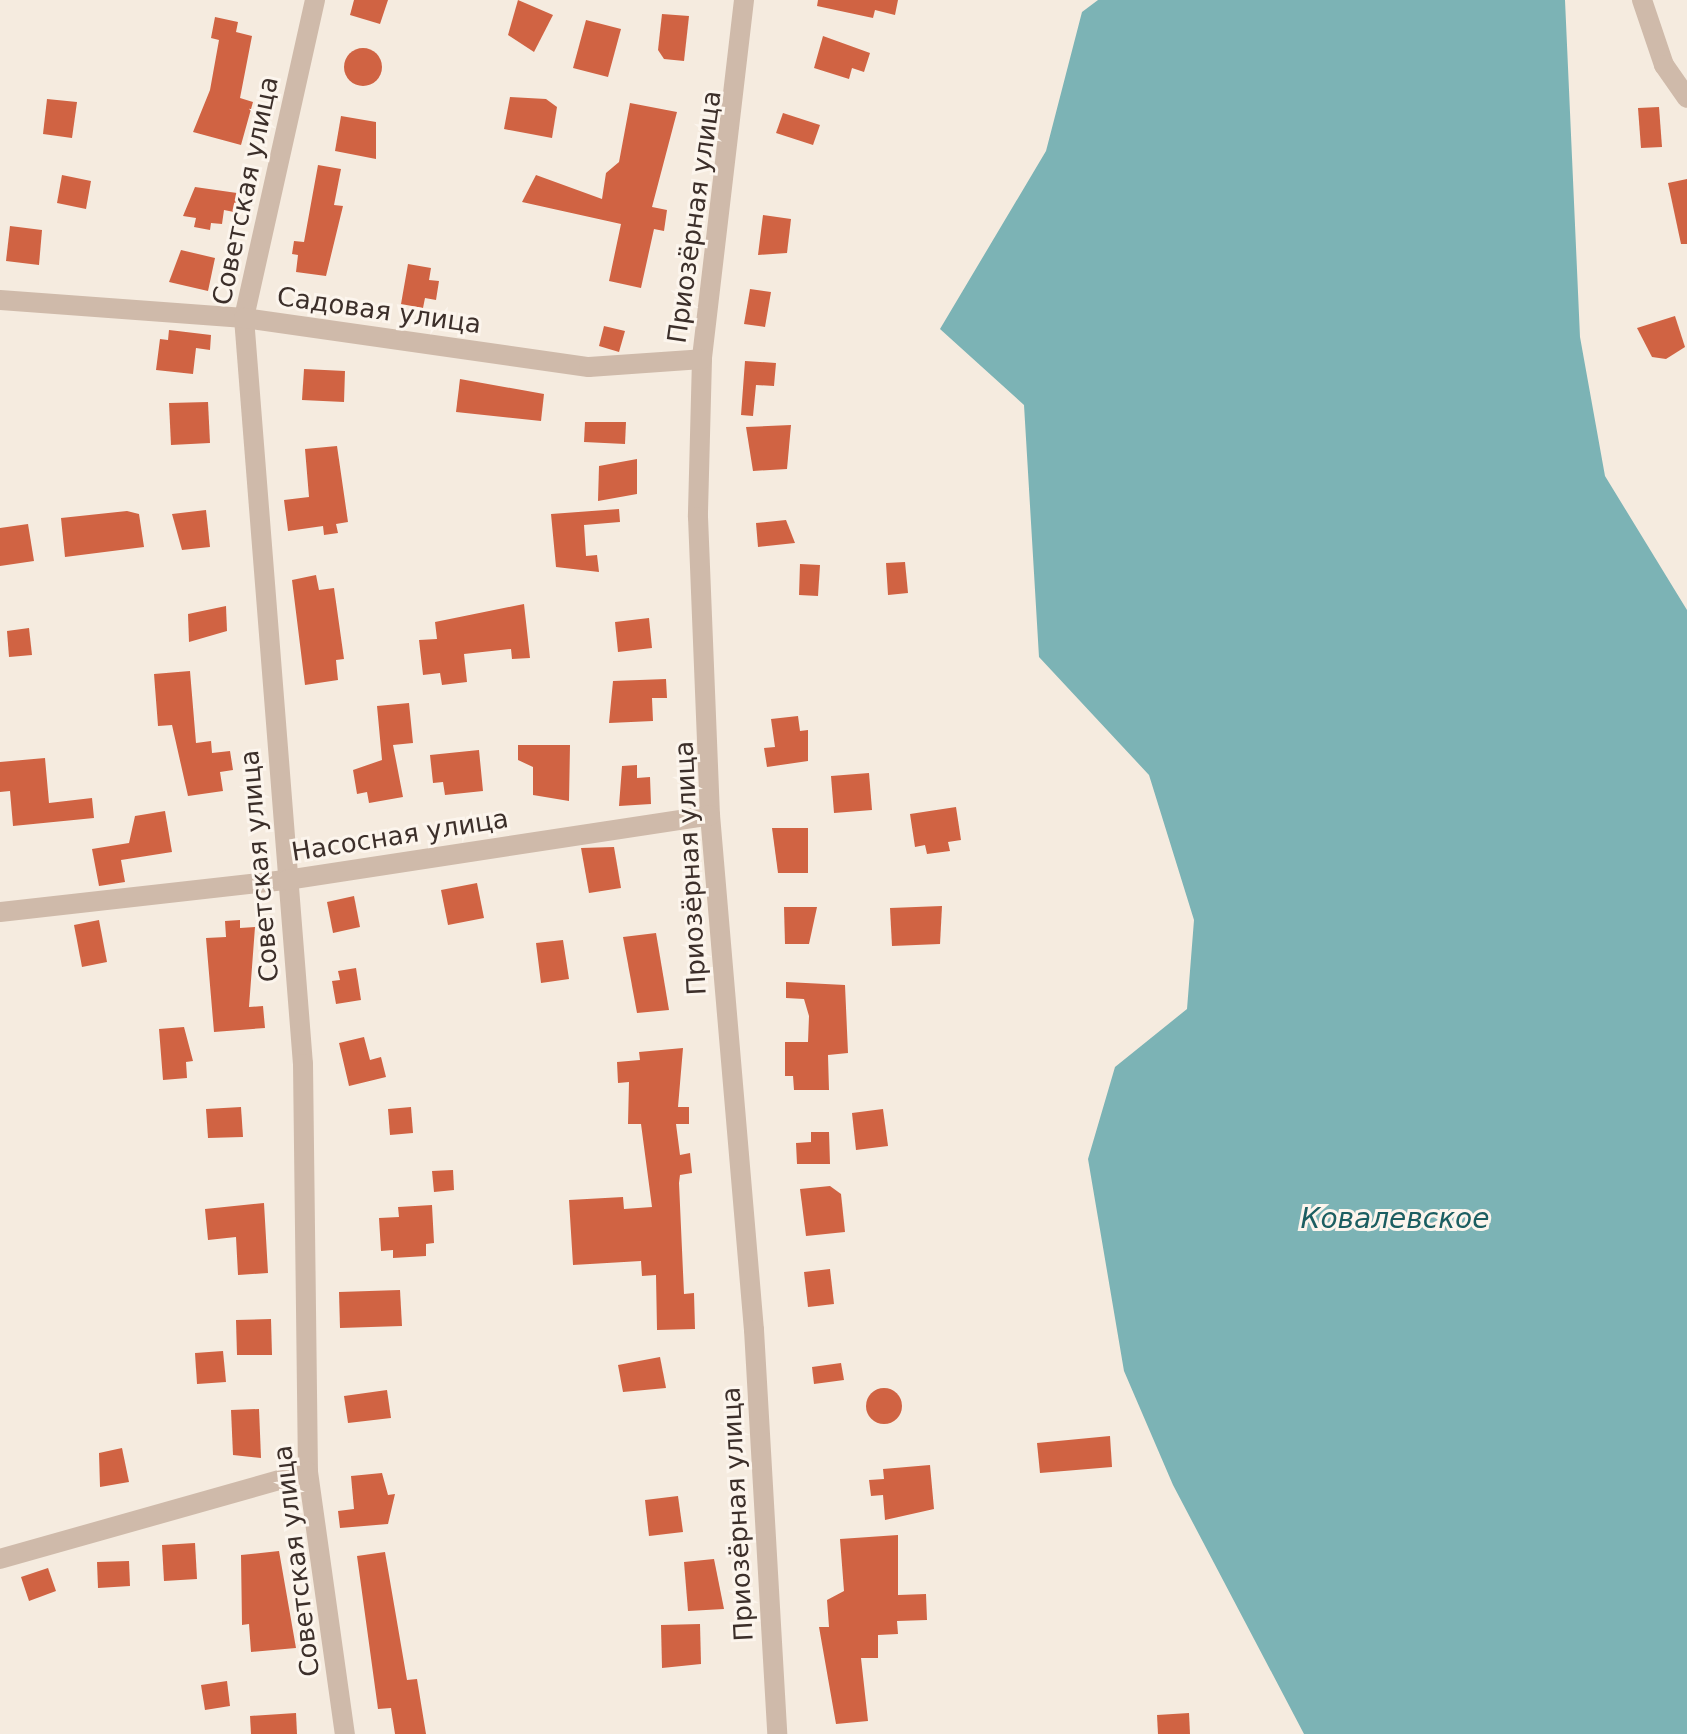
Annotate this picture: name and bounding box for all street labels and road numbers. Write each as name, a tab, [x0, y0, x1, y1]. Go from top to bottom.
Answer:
street label: Советская улица	[207, 74, 285, 308]
street label: Приозёрная улица	[662, 89, 728, 345]
street label: Садовая улица	[275, 281, 483, 341]
street label: Приозёрная улица	[669, 740, 713, 996]
street label: Советская улица	[234, 749, 286, 983]
street label: Насосная улица	[289, 803, 511, 869]
street label: Приозёрная улица	[716, 1386, 760, 1642]
street label: Советская улица	[267, 1444, 327, 1678]

